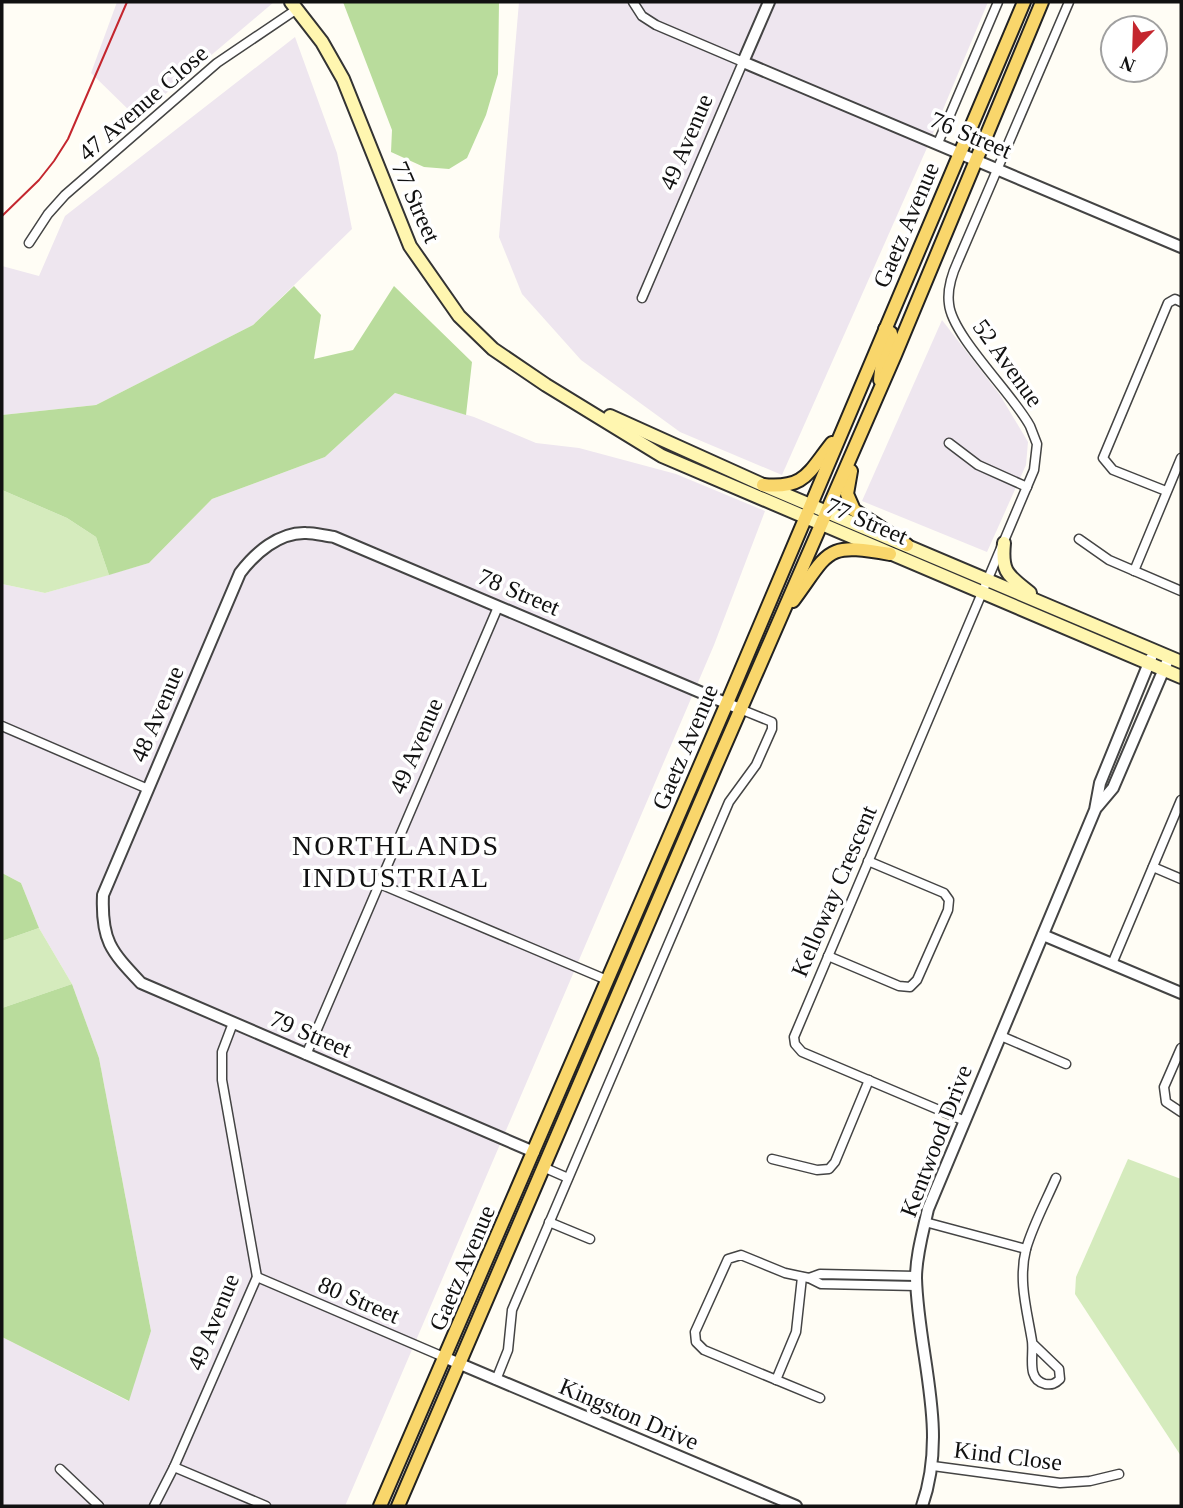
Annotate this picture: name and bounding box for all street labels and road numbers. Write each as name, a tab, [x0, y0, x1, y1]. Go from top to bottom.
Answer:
street label: 47 Avenue Close	[73, 40, 213, 166]
street label: 49 Avenue	[654, 90, 718, 194]
street label: 76 Street	[926, 106, 1016, 164]
street label: 77 Street	[387, 157, 445, 247]
street label: Gaetz Avenue	[868, 158, 944, 292]
street label: 52 Avenue	[968, 314, 1048, 412]
street label: 77 Street	[822, 492, 912, 550]
street label: 78 Street	[474, 563, 564, 621]
street label: 48 Avenue	[125, 662, 189, 766]
street label: Gaetz Avenue	[647, 680, 723, 814]
street label: 49 Avenue	[384, 694, 448, 798]
street label: Kelloway Crescent	[786, 801, 882, 980]
street label: 79 Street	[266, 1005, 356, 1063]
street label: Kentwood Drive	[895, 1061, 977, 1221]
street label: Gaetz Avenue	[424, 1201, 500, 1335]
street label: 49 Avenue	[182, 1270, 244, 1374]
street label: 80 Street	[314, 1271, 404, 1329]
street label: Kingston Drive	[556, 1373, 702, 1455]
street label: Kind Close	[952, 1436, 1064, 1476]

